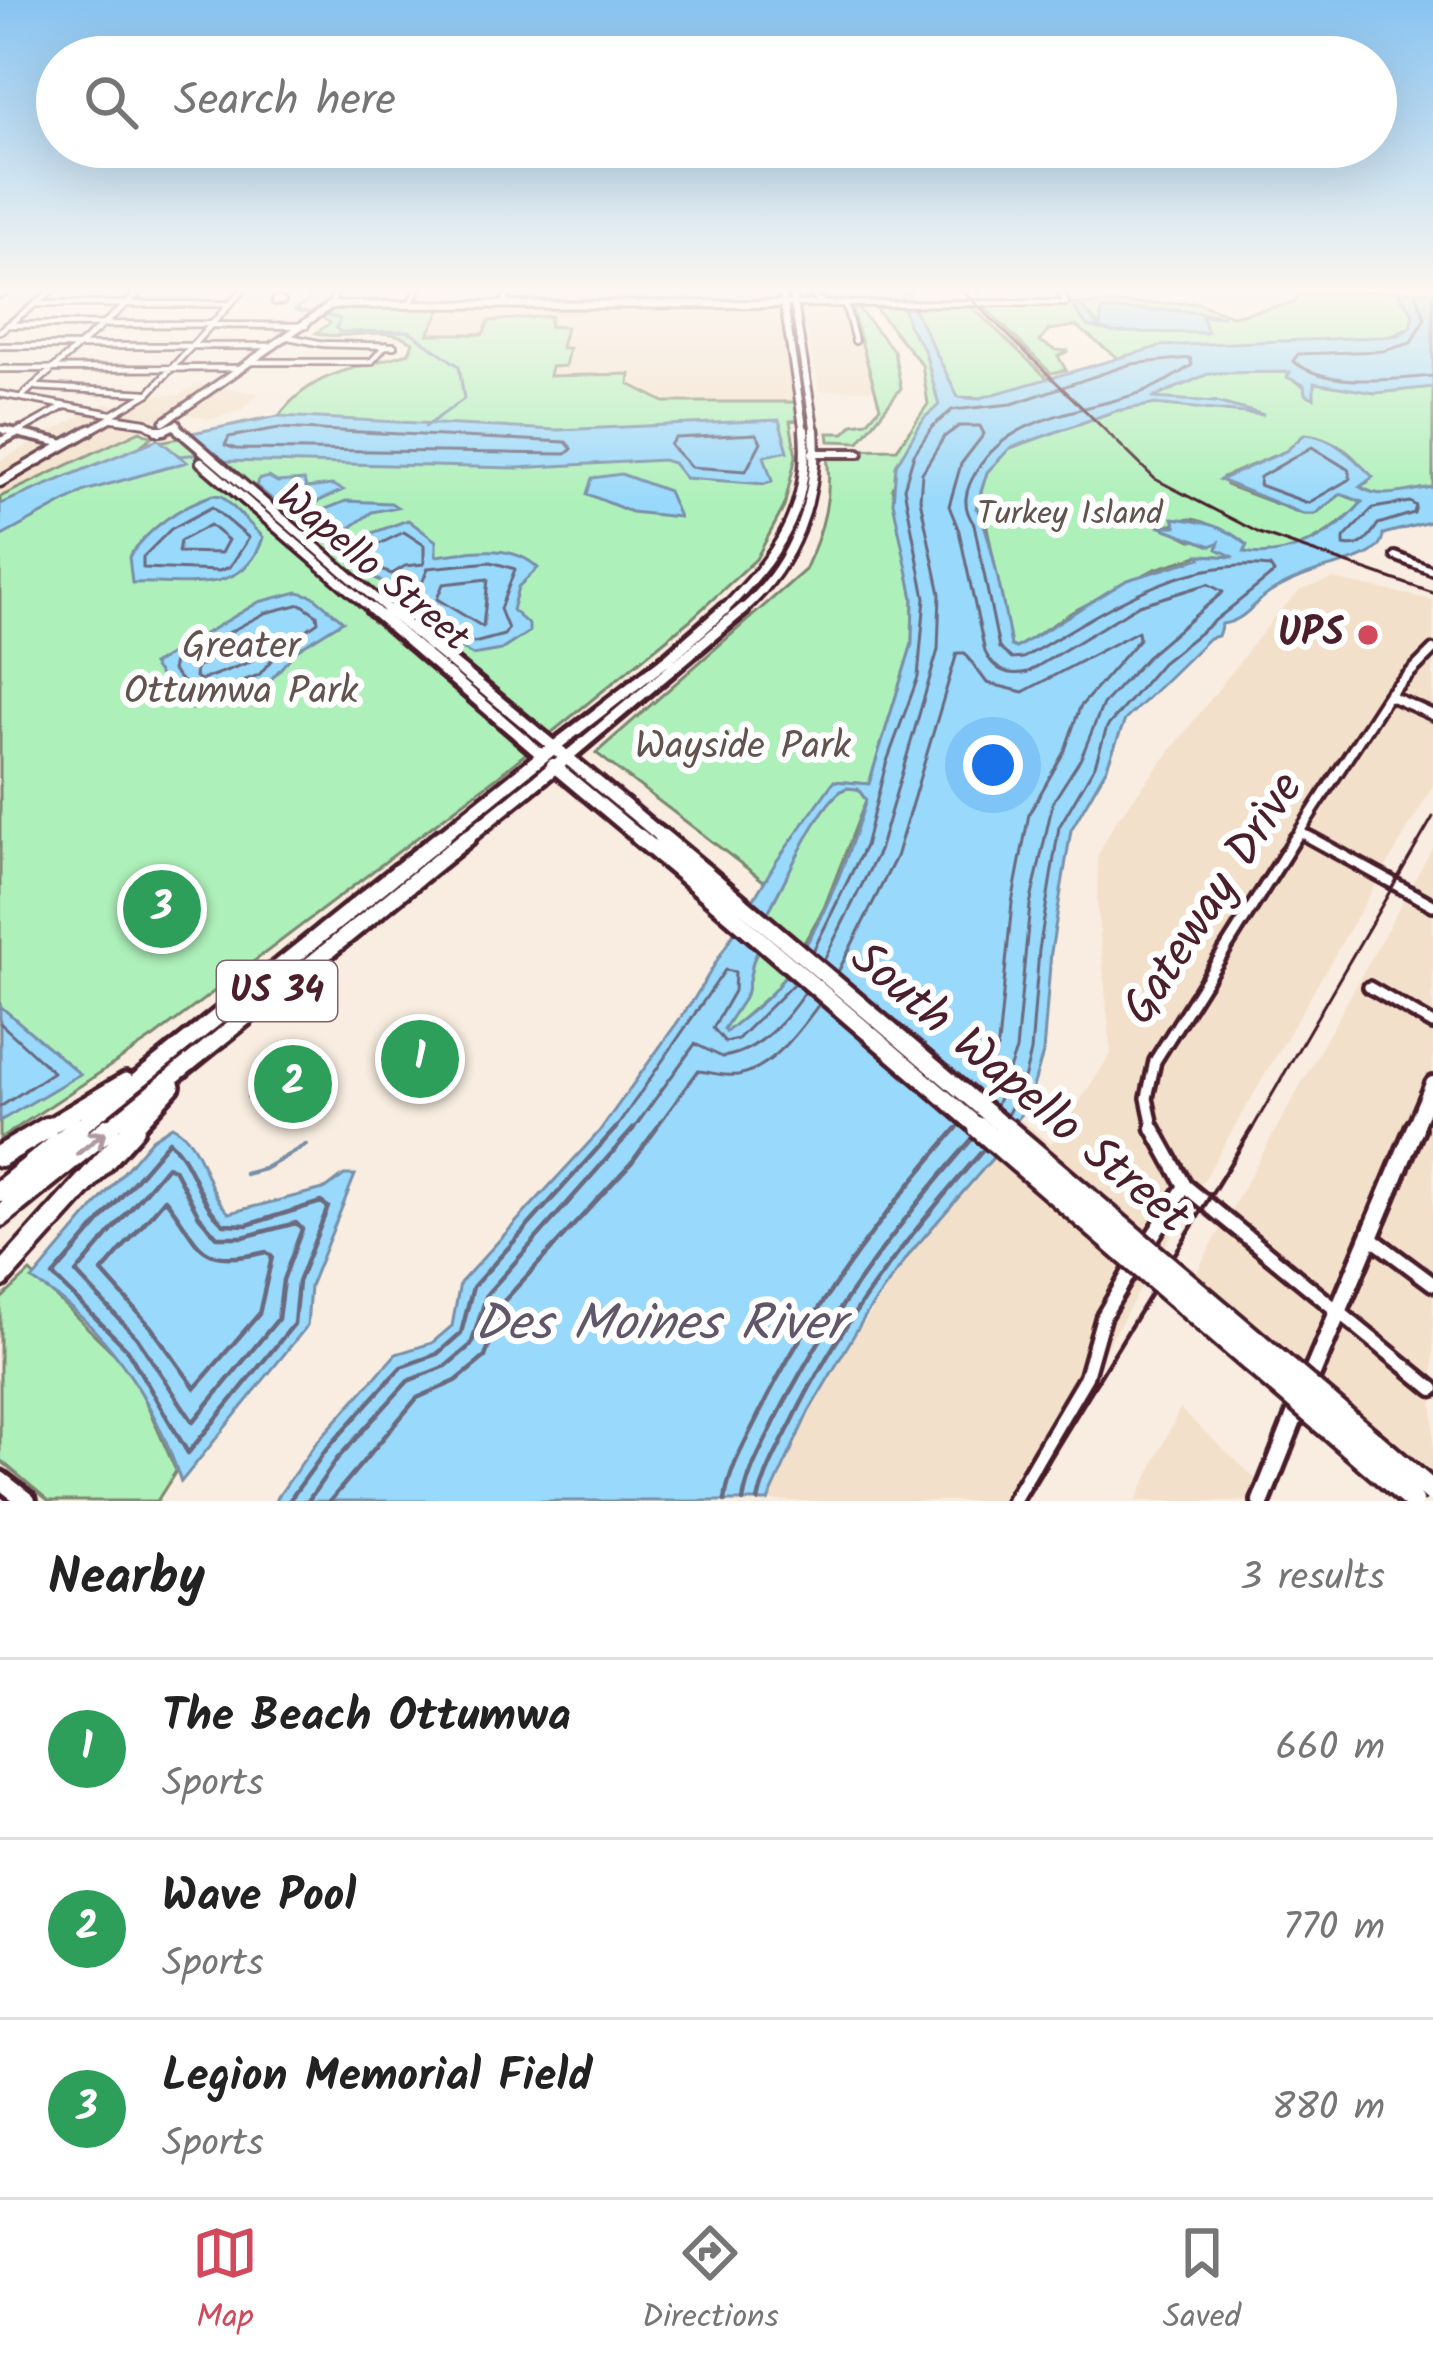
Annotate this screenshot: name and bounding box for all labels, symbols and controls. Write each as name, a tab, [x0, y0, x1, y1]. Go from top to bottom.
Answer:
search box	[36, 36, 1397, 168]
text: Search here	[174, 66, 396, 138]
icon: search	[78, 69, 144, 135]
street label: Wapello Street	[262, 469, 483, 669]
park label: Turkey Island	[977, 489, 1164, 542]
place label: UPS	[1278, 604, 1344, 666]
park label: Greater Ottumwa Park	[124, 617, 359, 724]
marker: UPS	[1355, 622, 1381, 648]
park label: Wayside Park	[635, 717, 852, 779]
your location	[963, 735, 1023, 795]
street label: Gateway Drive	[1104, 757, 1324, 1041]
pin: 3	[123, 864, 201, 954]
street label: South Wapello Street	[832, 923, 1207, 1256]
road number: US 34	[217, 961, 337, 1021]
pin: 1	[381, 1014, 459, 1104]
pin: 2	[254, 1039, 332, 1129]
one-way arrow	[75, 1130, 107, 1157]
water label: Des Moines River	[474, 1285, 853, 1366]
text: Nearby	[48, 1539, 205, 1620]
text: 3 results	[1240, 1548, 1385, 1610]
text: The Beach Ottumwa	[162, 1682, 571, 1754]
text: 1	[81, 1718, 93, 1780]
text: 660 m	[1275, 1718, 1385, 1780]
text: Sports	[162, 1754, 264, 1816]
text: Wave Pool	[162, 1862, 356, 1934]
text: 2	[76, 1898, 98, 1960]
text: 770 m	[1283, 1898, 1385, 1960]
text: Sports	[162, 1934, 264, 1996]
text: Legion Memorial Field	[162, 2042, 593, 2114]
text: 3	[76, 2078, 98, 2140]
text: 880 m	[1272, 2078, 1385, 2140]
text: Sports	[162, 2114, 264, 2176]
tab: Map	[192, 2220, 258, 2345]
tab: Directions	[642, 2220, 779, 2345]
tab: Saved	[1163, 2220, 1241, 2345]

